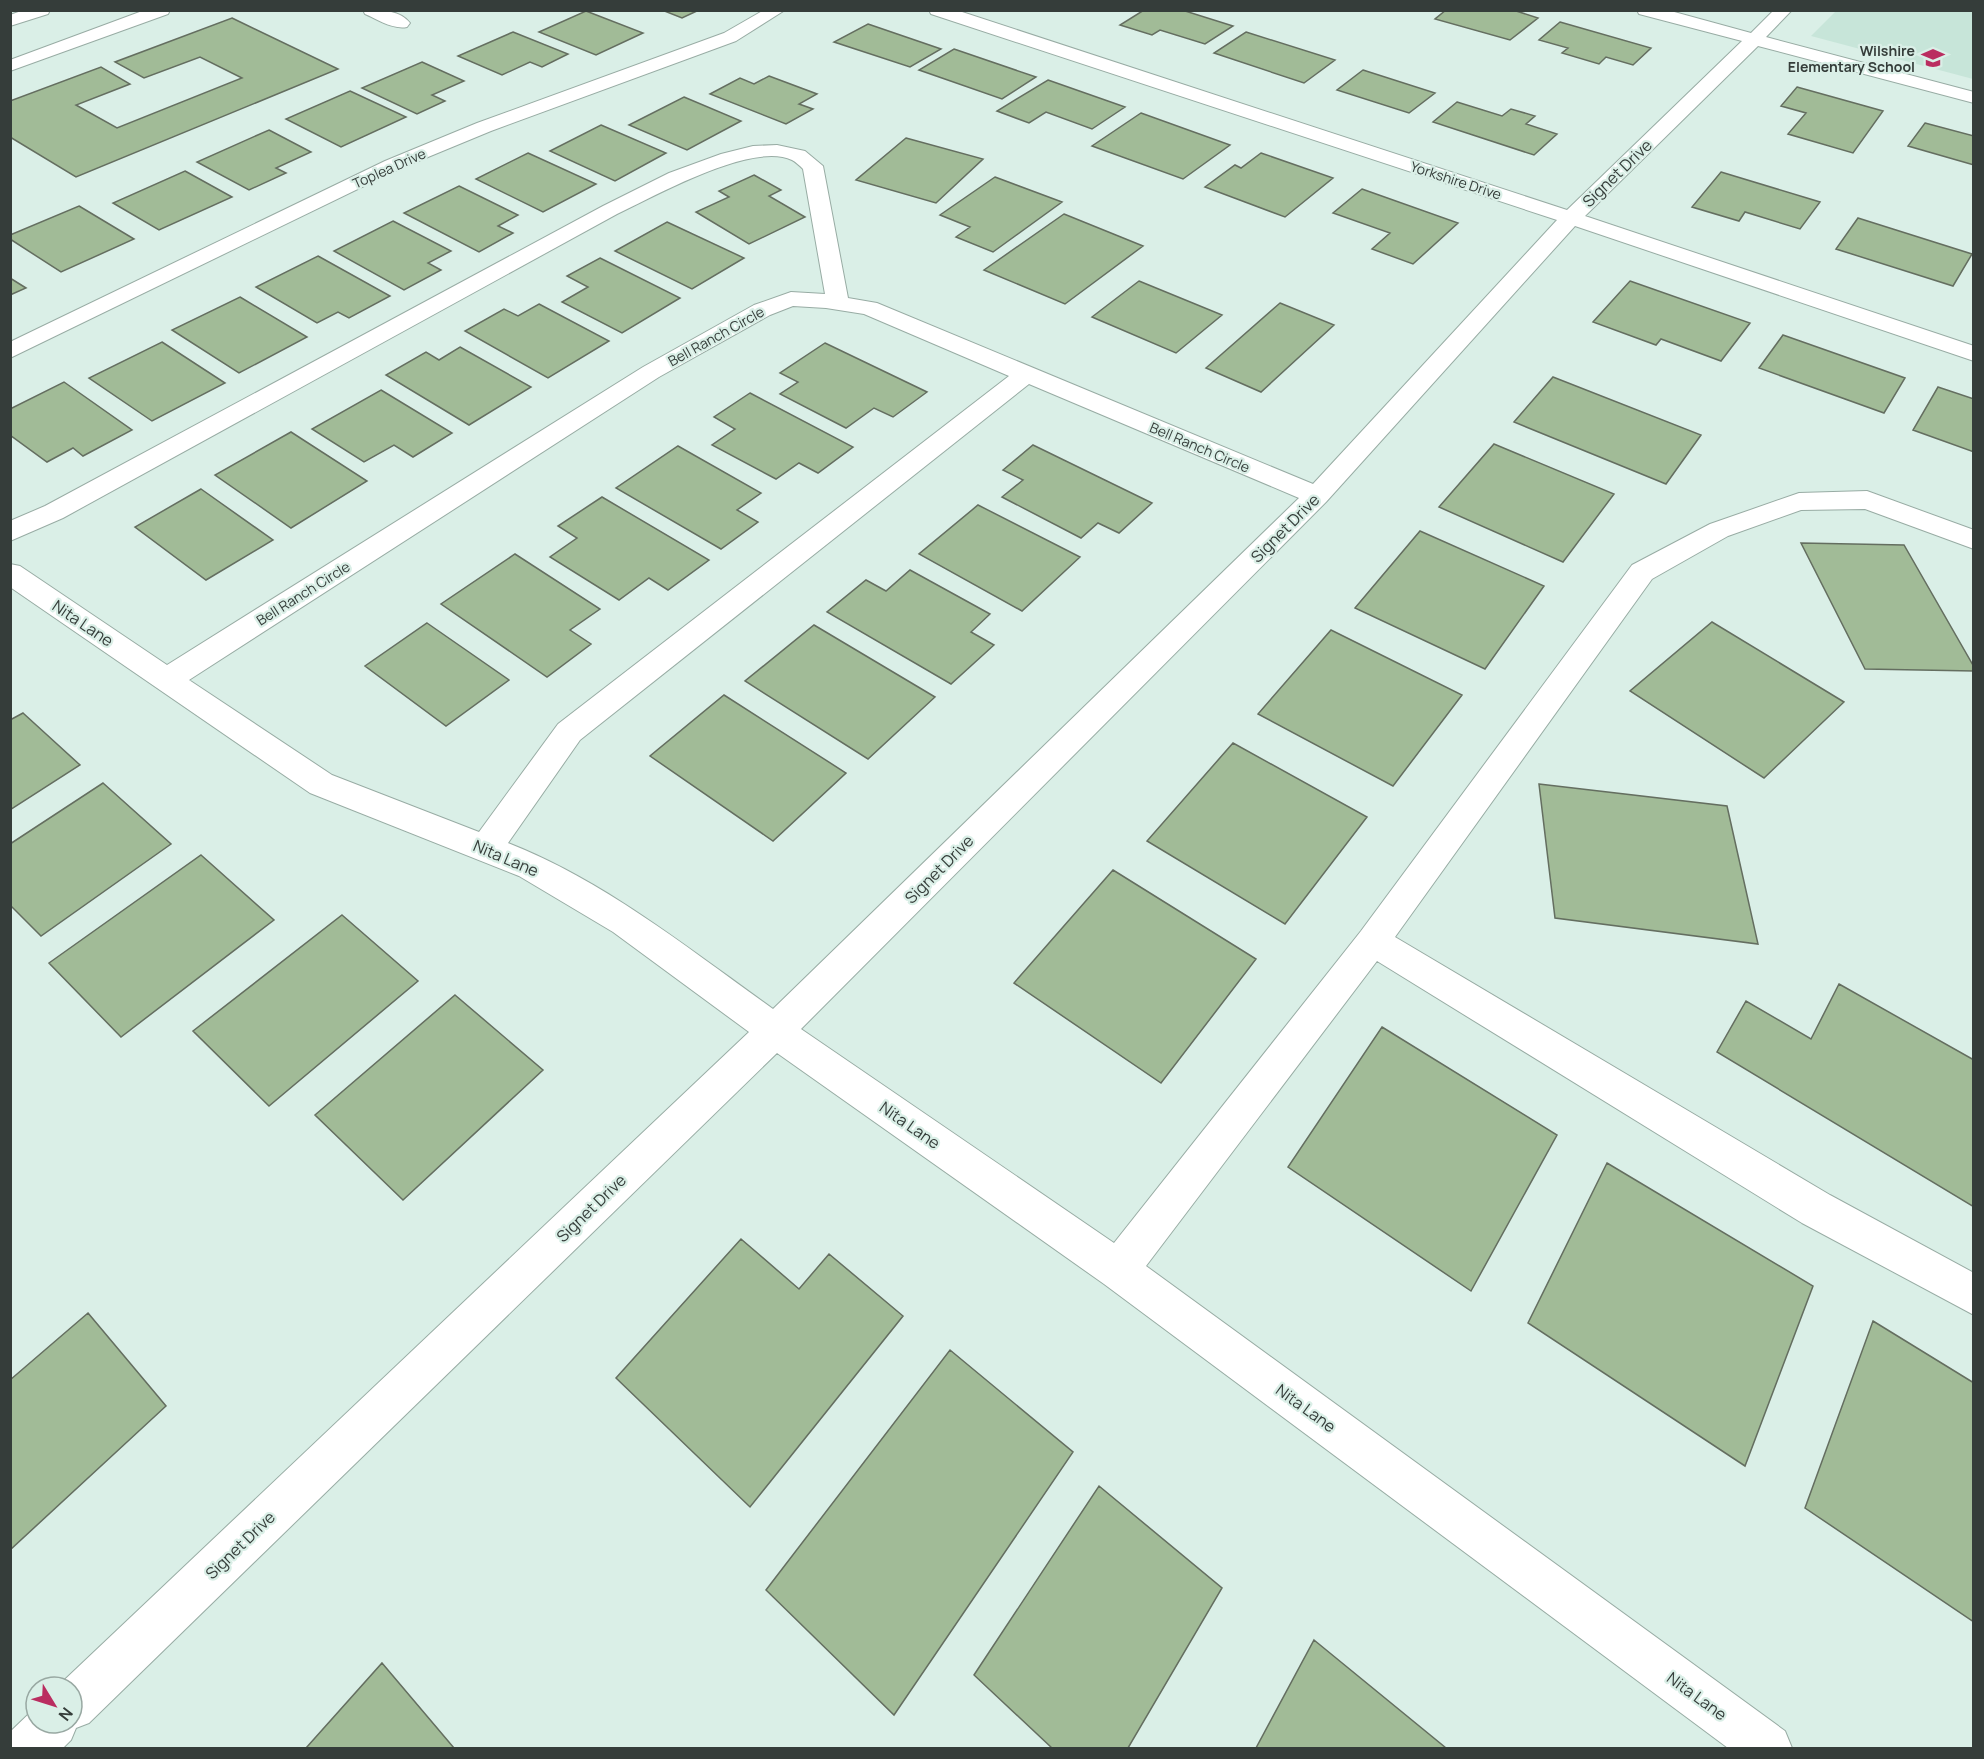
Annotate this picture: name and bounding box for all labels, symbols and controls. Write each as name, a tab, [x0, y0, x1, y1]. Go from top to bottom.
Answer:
place label: Wilshire Elementary School	[1788, 41, 1915, 76]
school or university icon: Wilshire Elementary School	[1920, 45, 1946, 71]
street label: Signet Drive	[1577, 134, 1657, 212]
street label: Toplea Drive	[349, 143, 429, 193]
street label: Yorkshire Drive	[1408, 156, 1504, 204]
street label: Bell Ranch Circle	[665, 302, 767, 370]
street label: Bell Ranch Circle	[1147, 417, 1253, 477]
street label: Signet Drive	[1246, 489, 1324, 567]
street label: Bell Ranch Circle	[253, 557, 353, 629]
street label: Nita Lane	[48, 595, 118, 651]
street label: Signet Drive	[900, 830, 978, 908]
street label: Nita Lane	[470, 834, 542, 882]
street label: Nita Lane	[875, 1096, 945, 1154]
street label: Signet Drive	[551, 1169, 631, 1247]
street label: Nita Lane	[1272, 1379, 1340, 1437]
street label: Signet Drive	[200, 1506, 280, 1584]
street label: Nita Lane	[1663, 1667, 1731, 1725]
north arrow	[24, 1675, 84, 1735]
text: N	[54, 1703, 78, 1726]

